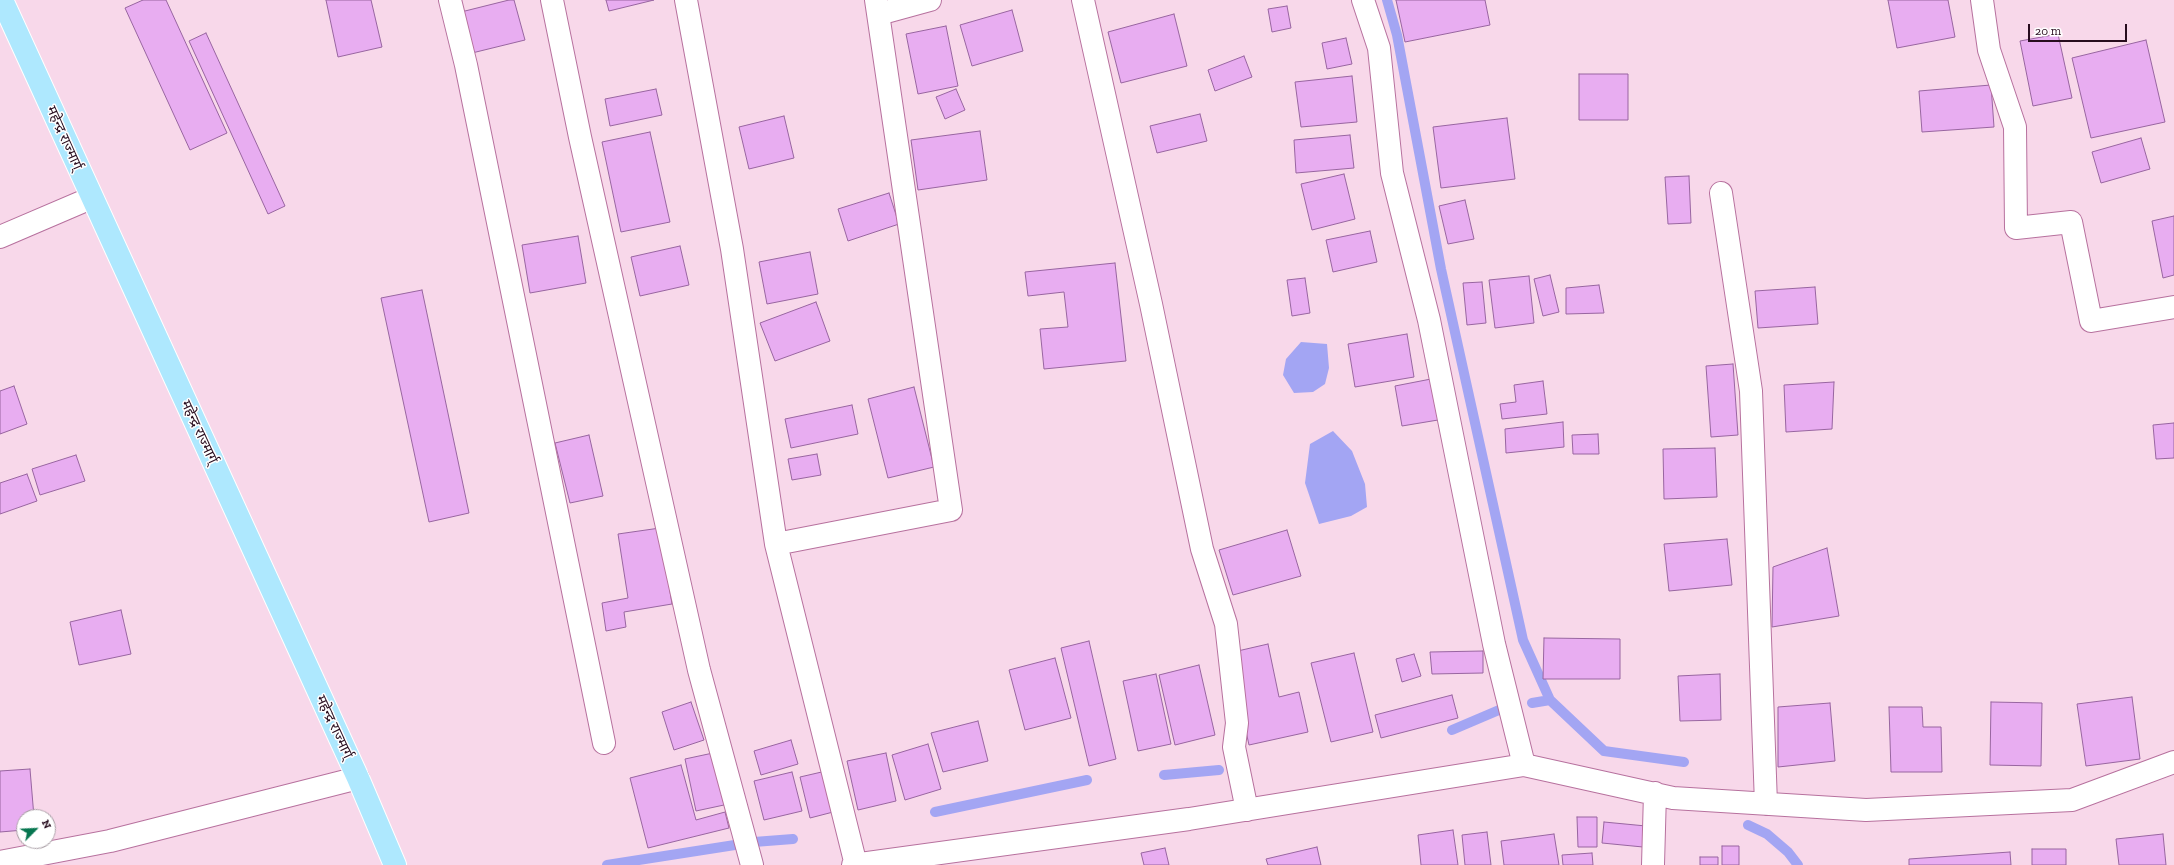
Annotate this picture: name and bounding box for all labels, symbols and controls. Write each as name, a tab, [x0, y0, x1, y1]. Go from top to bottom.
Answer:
scale bar	[2030, 16, 2129, 42]
text: 20 m	[2035, 24, 2061, 38]
street label: महेन्द्र राज्मार्ग्	[43, 104, 85, 172]
street label: महेन्द्र राज्मार्ग्	[177, 398, 221, 466]
street label: महेन्द्र राज्मार्ग्	[312, 693, 356, 761]
north arrow	[16, 809, 56, 849]
text: N	[39, 818, 54, 831]

